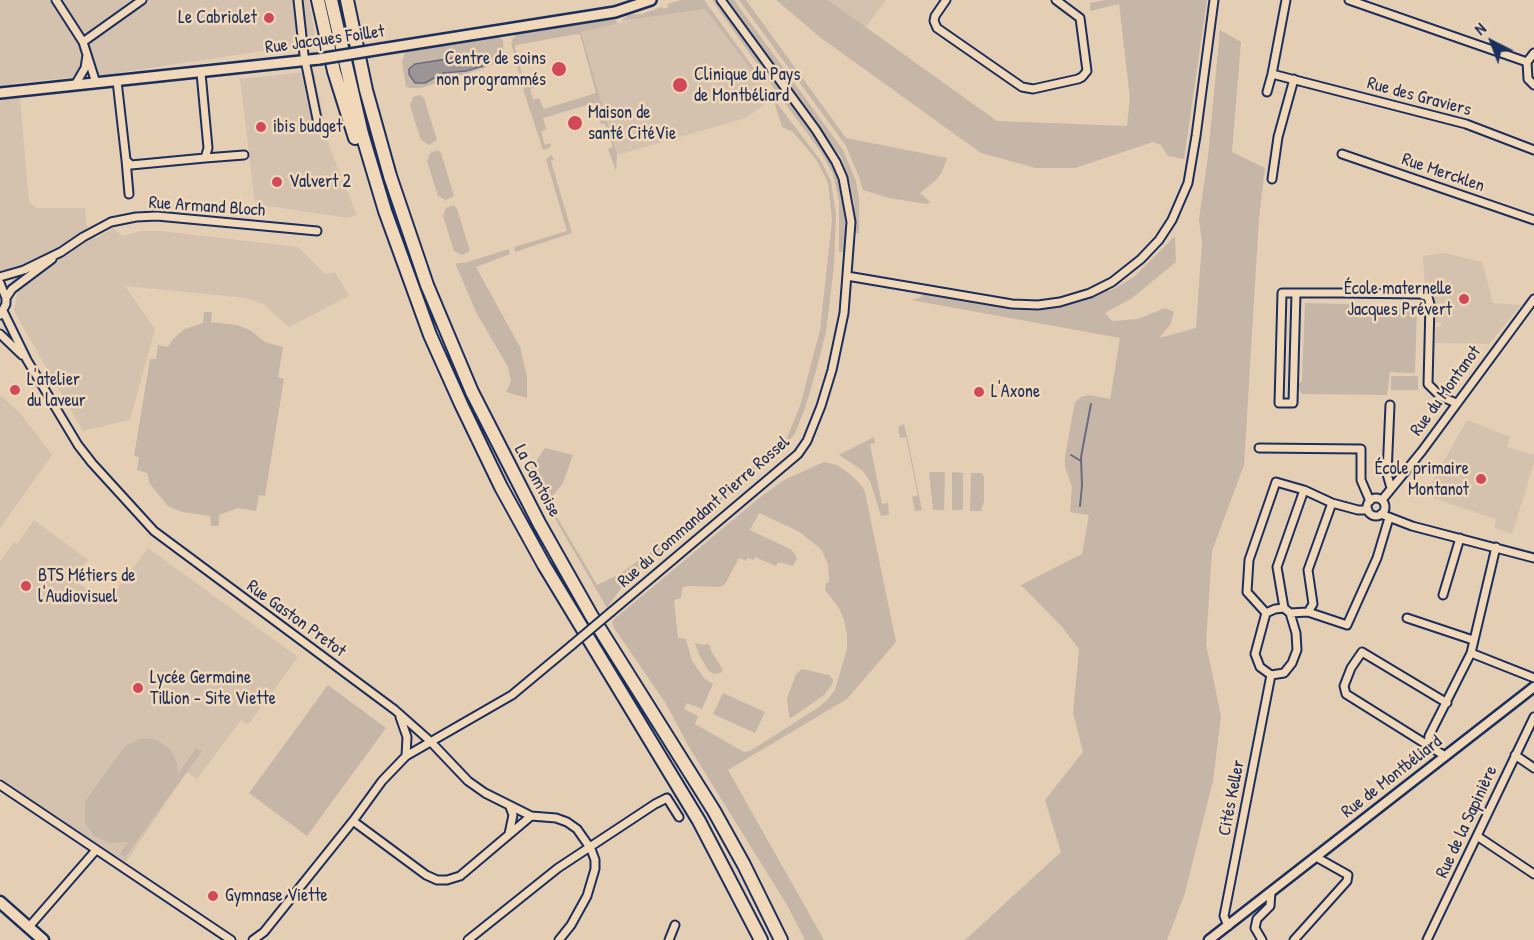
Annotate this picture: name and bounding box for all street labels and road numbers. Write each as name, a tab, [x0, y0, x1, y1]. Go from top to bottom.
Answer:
street label: Rue Jacques Foillet	[264, 21, 386, 59]
street label: Rue des Graviers	[1365, 73, 1473, 121]
street label: Rue Mercklen	[1399, 149, 1487, 197]
street label: Rue Armand Bloch	[148, 192, 266, 222]
street label: Rue du Montanot	[1406, 342, 1486, 440]
street label: Rue du Commandant Pierre Rossel	[614, 431, 794, 593]
street label: La Comtoise	[509, 441, 565, 521]
street label: Rue Gaston Pretot	[242, 576, 350, 662]
street label: Rue de Montbéliard	[1337, 731, 1447, 823]
street label: Cités Keller	[1214, 758, 1250, 838]
street label: Rue de la Sapinière	[1432, 762, 1502, 882]

